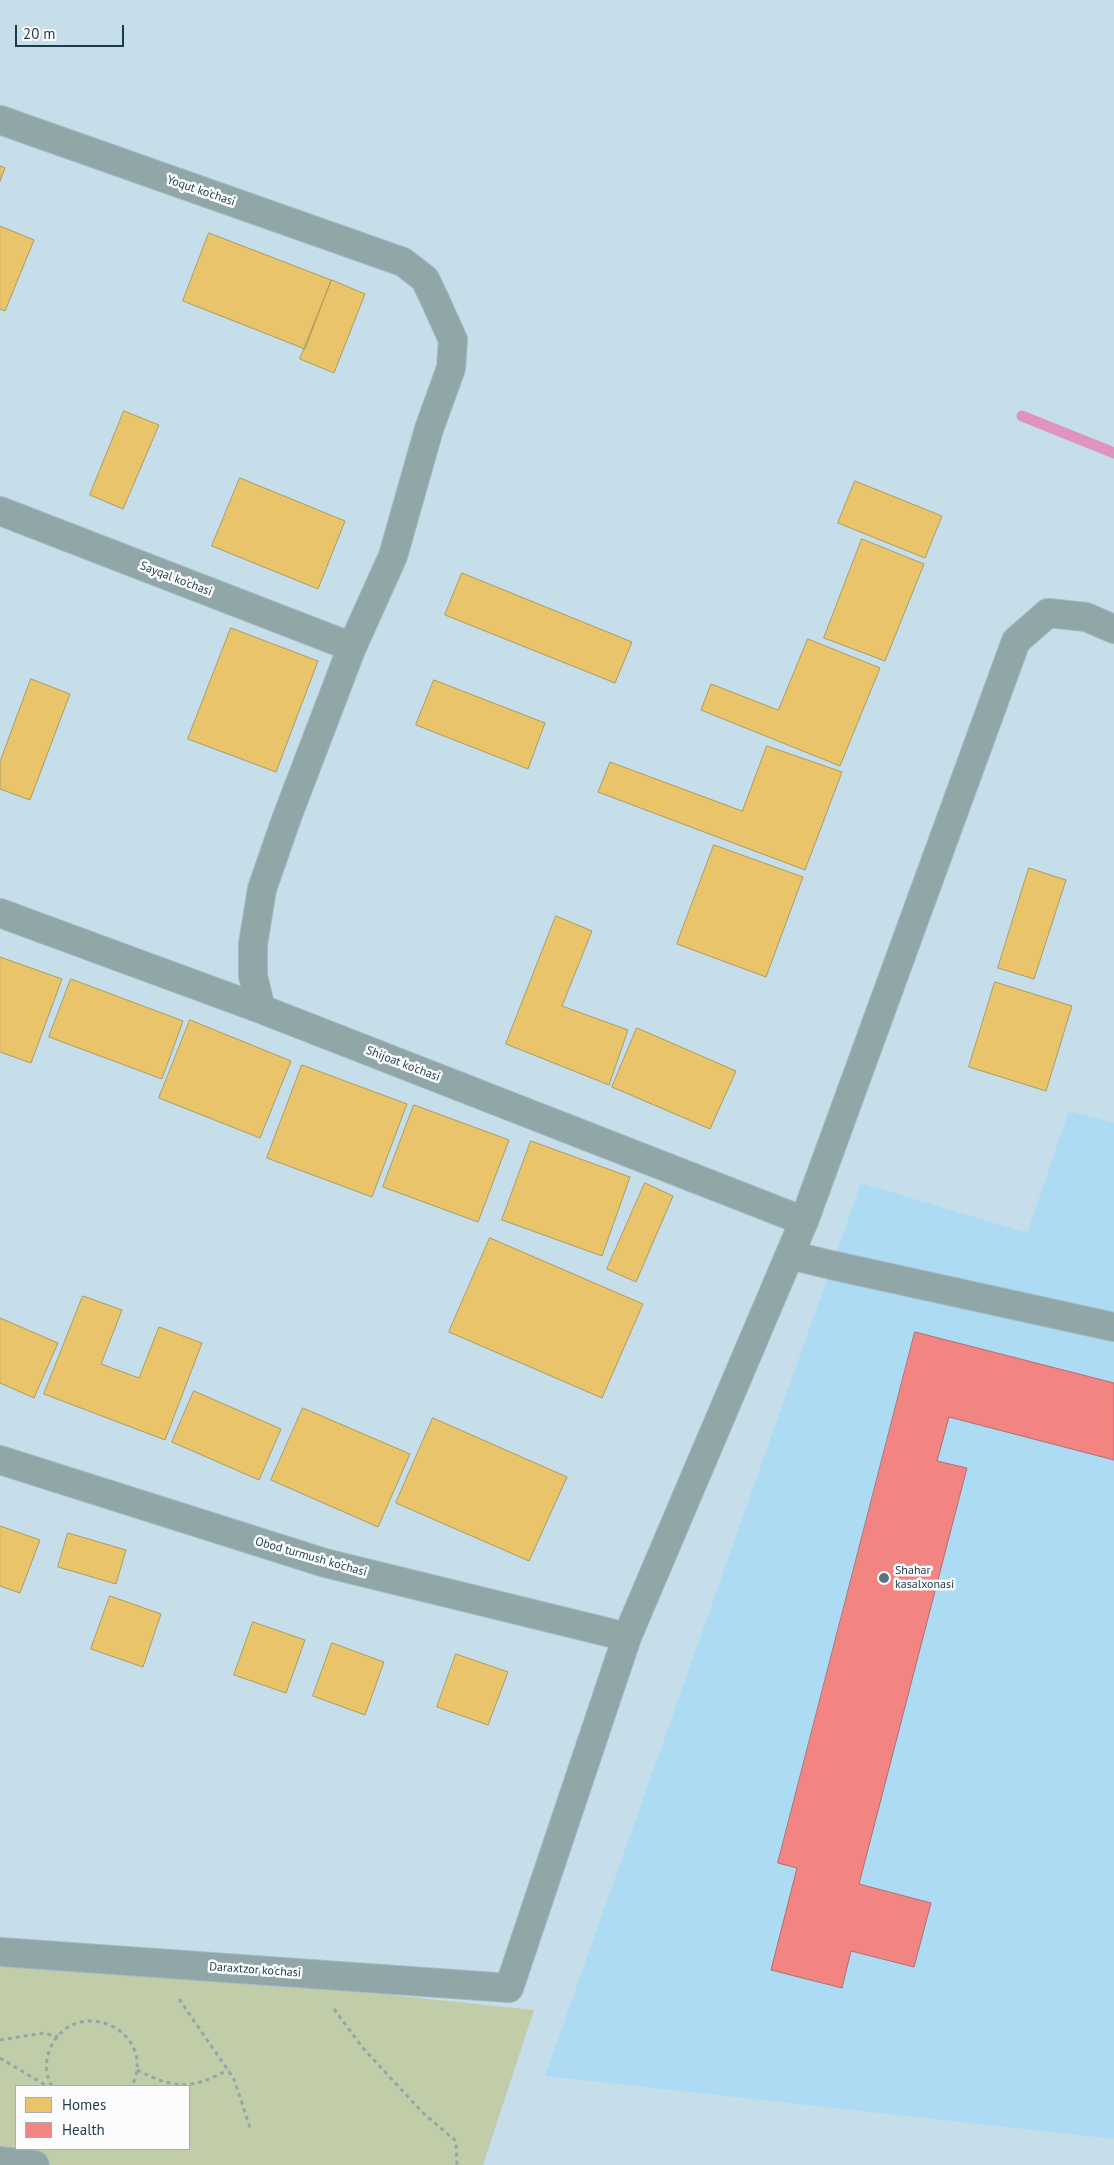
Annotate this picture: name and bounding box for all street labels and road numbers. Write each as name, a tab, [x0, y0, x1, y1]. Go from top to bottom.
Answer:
street label: Yoqut ko'chasi	[165, 173, 237, 209]
street label: Sayqal ko'chasi	[138, 559, 214, 599]
street label: Shijoat ko'chasi	[364, 1043, 442, 1085]
street label: Obod turmush ko'chasi	[254, 1534, 368, 1580]
street label: Daraxtzor ko'chasi	[209, 1960, 301, 1980]

